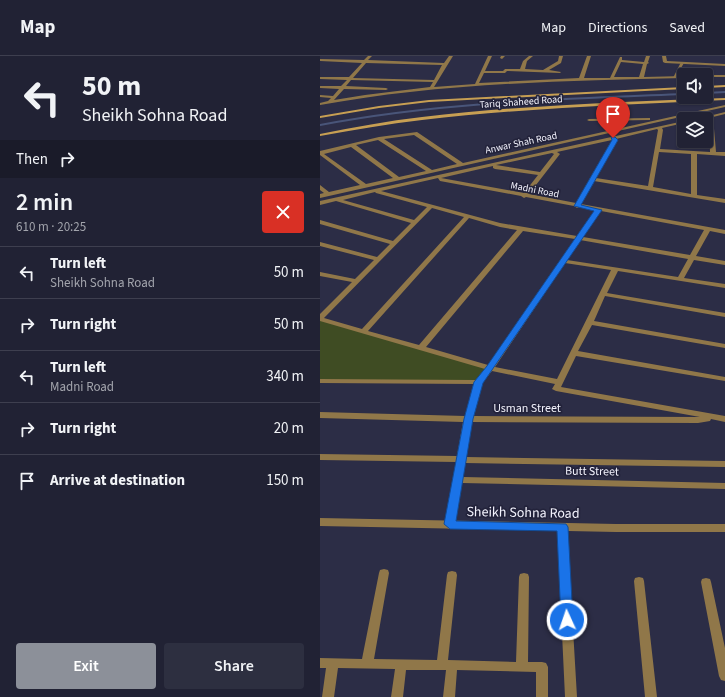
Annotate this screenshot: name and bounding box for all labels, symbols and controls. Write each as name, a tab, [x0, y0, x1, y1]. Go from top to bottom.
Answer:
text: Map	[20, 14, 55, 41]
text: Map	[541, 18, 566, 38]
text: Directions	[588, 18, 647, 38]
text: Saved	[669, 18, 705, 38]
text: 50 m	[82, 66, 141, 106]
map controls	[677, 68, 713, 148]
button: sound	[677, 68, 713, 104]
icon: left	[16, 72, 68, 124]
street label: Tariq Shaheed Road	[479, 92, 563, 112]
pin	[596, 97, 630, 138]
text: Sheikh Sohna Road	[82, 103, 227, 128]
icon: arrive	[602, 103, 624, 125]
button: layers	[677, 112, 713, 148]
street label: Anwar Shah Road	[484, 129, 558, 157]
icon: right	[56, 148, 78, 170]
text: Then	[16, 149, 48, 170]
street label: Madni Road	[509, 178, 560, 202]
text: 2 min	[16, 185, 73, 220]
button: close	[262, 191, 304, 233]
text: 610 m · 20:25	[16, 218, 86, 236]
text: Turn left	[50, 253, 106, 274]
icon: left	[16, 262, 38, 284]
text: 50 m	[274, 262, 304, 283]
text: Sheikh Sohna Road	[50, 274, 155, 292]
icon: right	[16, 314, 38, 336]
text: Turn right	[50, 314, 116, 335]
text: 50 m	[274, 314, 304, 335]
text: Turn left	[50, 357, 106, 378]
icon: left	[16, 366, 38, 388]
text: 340 m	[266, 366, 304, 387]
text: Madni Road	[50, 378, 114, 396]
street label: Usman Street	[493, 400, 561, 417]
icon: right	[16, 418, 38, 440]
text: Turn right	[50, 418, 116, 439]
text: 20 m	[274, 418, 304, 439]
street label: Butt Street	[565, 463, 619, 480]
icon: arrive	[16, 470, 38, 492]
text: Arrive at destination	[50, 470, 185, 491]
text: 150 m	[266, 470, 304, 491]
street label: Sheikh Sohna Road	[466, 502, 580, 524]
position arrow	[546, 599, 588, 641]
button: Exit	[16, 643, 156, 689]
button: Share	[164, 643, 304, 689]

